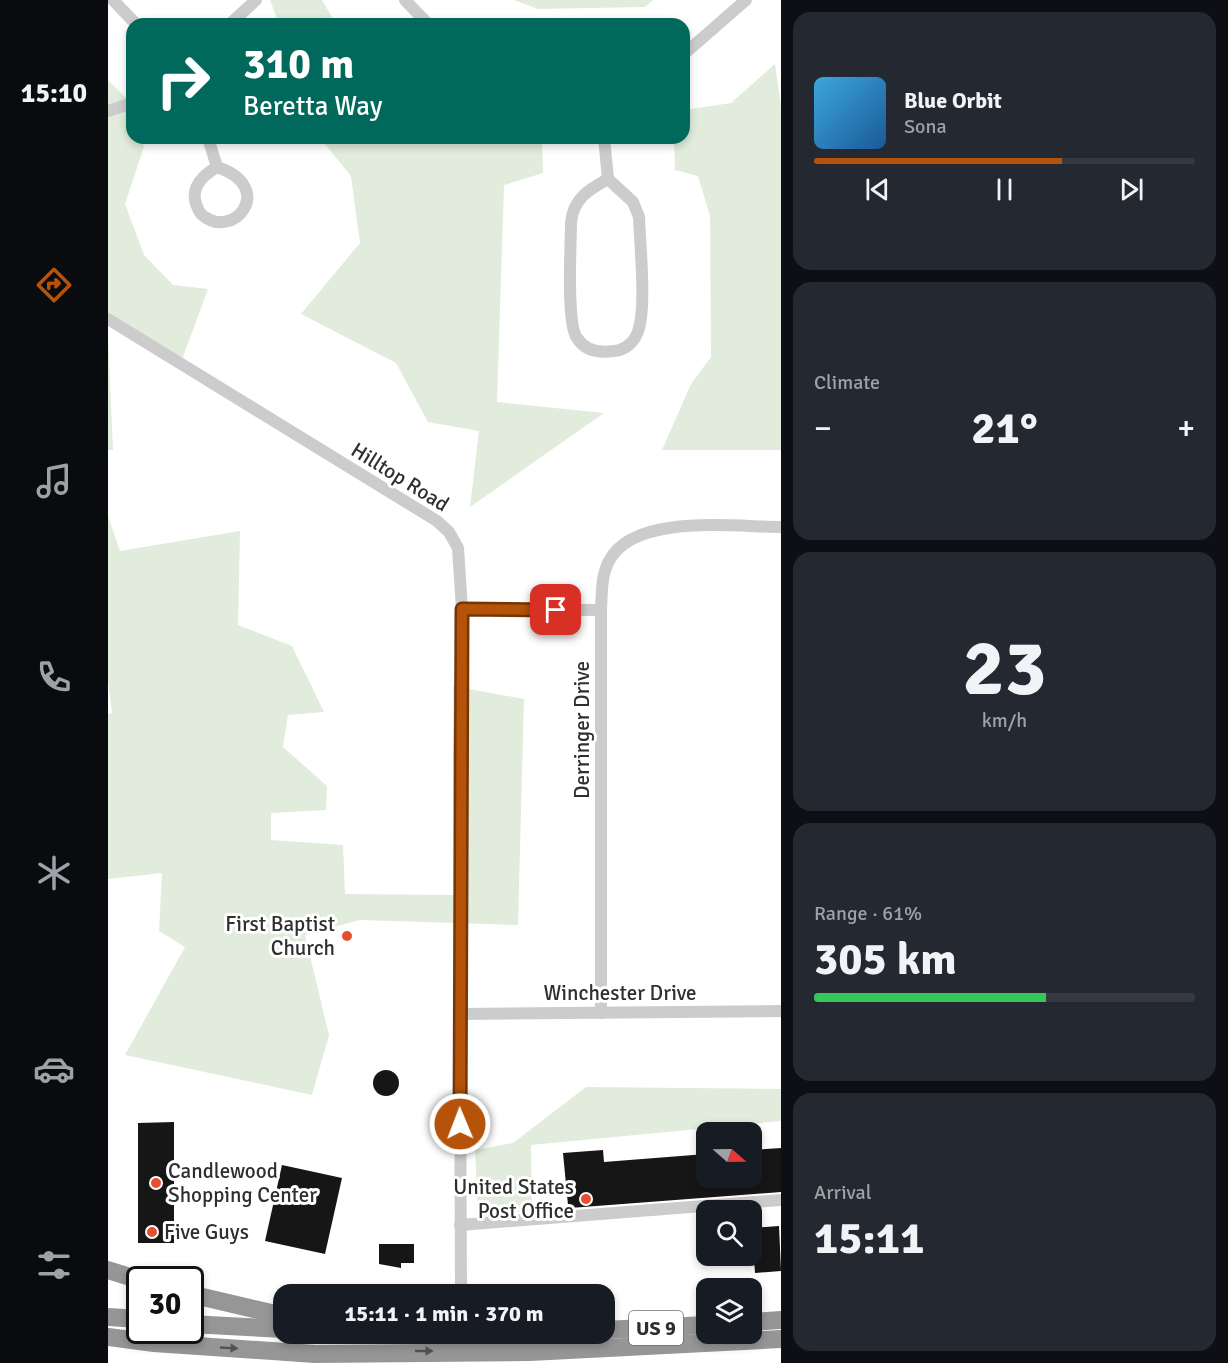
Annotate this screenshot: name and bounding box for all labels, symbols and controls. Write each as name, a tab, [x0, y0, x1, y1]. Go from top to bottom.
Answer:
text: 310 m	[243, 39, 354, 90]
icon: right	[144, 42, 222, 120]
text: 15:10	[21, 77, 87, 110]
text: Blue Orbit	[904, 87, 1002, 114]
text: Beretta Way	[243, 90, 382, 123]
text: Sona	[904, 114, 947, 139]
icon: previous	[861, 173, 894, 206]
icon: pause	[988, 173, 1021, 206]
icon: next	[1115, 173, 1148, 206]
icon: directions	[33, 264, 75, 306]
text: Climate	[814, 370, 880, 395]
text: 21°	[971, 401, 1038, 456]
text: −	[814, 408, 832, 449]
text: +	[1177, 408, 1195, 449]
street label: Hilltop Road	[346, 437, 454, 517]
icon: music	[33, 460, 75, 502]
pin	[530, 584, 581, 635]
icon: arrive	[539, 593, 572, 626]
text: 23	[962, 621, 1047, 717]
icon: phone	[33, 656, 75, 698]
street label: Derringer Drive	[569, 661, 595, 799]
text: km/h	[982, 708, 1027, 733]
icon: climate	[33, 852, 75, 894]
text: Range · 61%	[814, 901, 922, 926]
place label: First Baptist Church	[225, 911, 335, 961]
marker: First Baptist Church	[340, 929, 354, 943]
text: 305 km	[814, 932, 957, 987]
street label: Winchester Drive	[543, 980, 697, 1006]
icon: car	[33, 1048, 75, 1090]
position arrow	[428, 1092, 492, 1156]
north arrow	[696, 1122, 762, 1188]
map controls	[696, 1122, 762, 1344]
place label: Candlewood Shopping Center	[168, 1158, 317, 1208]
place label: United States Post Office	[453, 1174, 574, 1224]
marker: Candlewood Shopping Center	[149, 1176, 163, 1190]
text: Arrival	[814, 1180, 872, 1205]
marker: United States Post Office	[579, 1192, 593, 1206]
button: search	[696, 1200, 762, 1266]
text: 15:11	[814, 1211, 924, 1266]
place label: Five Guys	[164, 1219, 249, 1245]
marker: Five Guys	[145, 1225, 159, 1239]
icon: filters	[33, 1244, 75, 1286]
speed limit sign: 30	[126, 1266, 204, 1344]
button: layers	[696, 1278, 762, 1344]
text: 15:11 · 1 min · 370 m	[344, 1300, 544, 1327]
road number: US 9	[629, 1311, 683, 1345]
one-way arrow	[219, 1343, 238, 1352]
one-way arrow	[414, 1346, 433, 1356]

